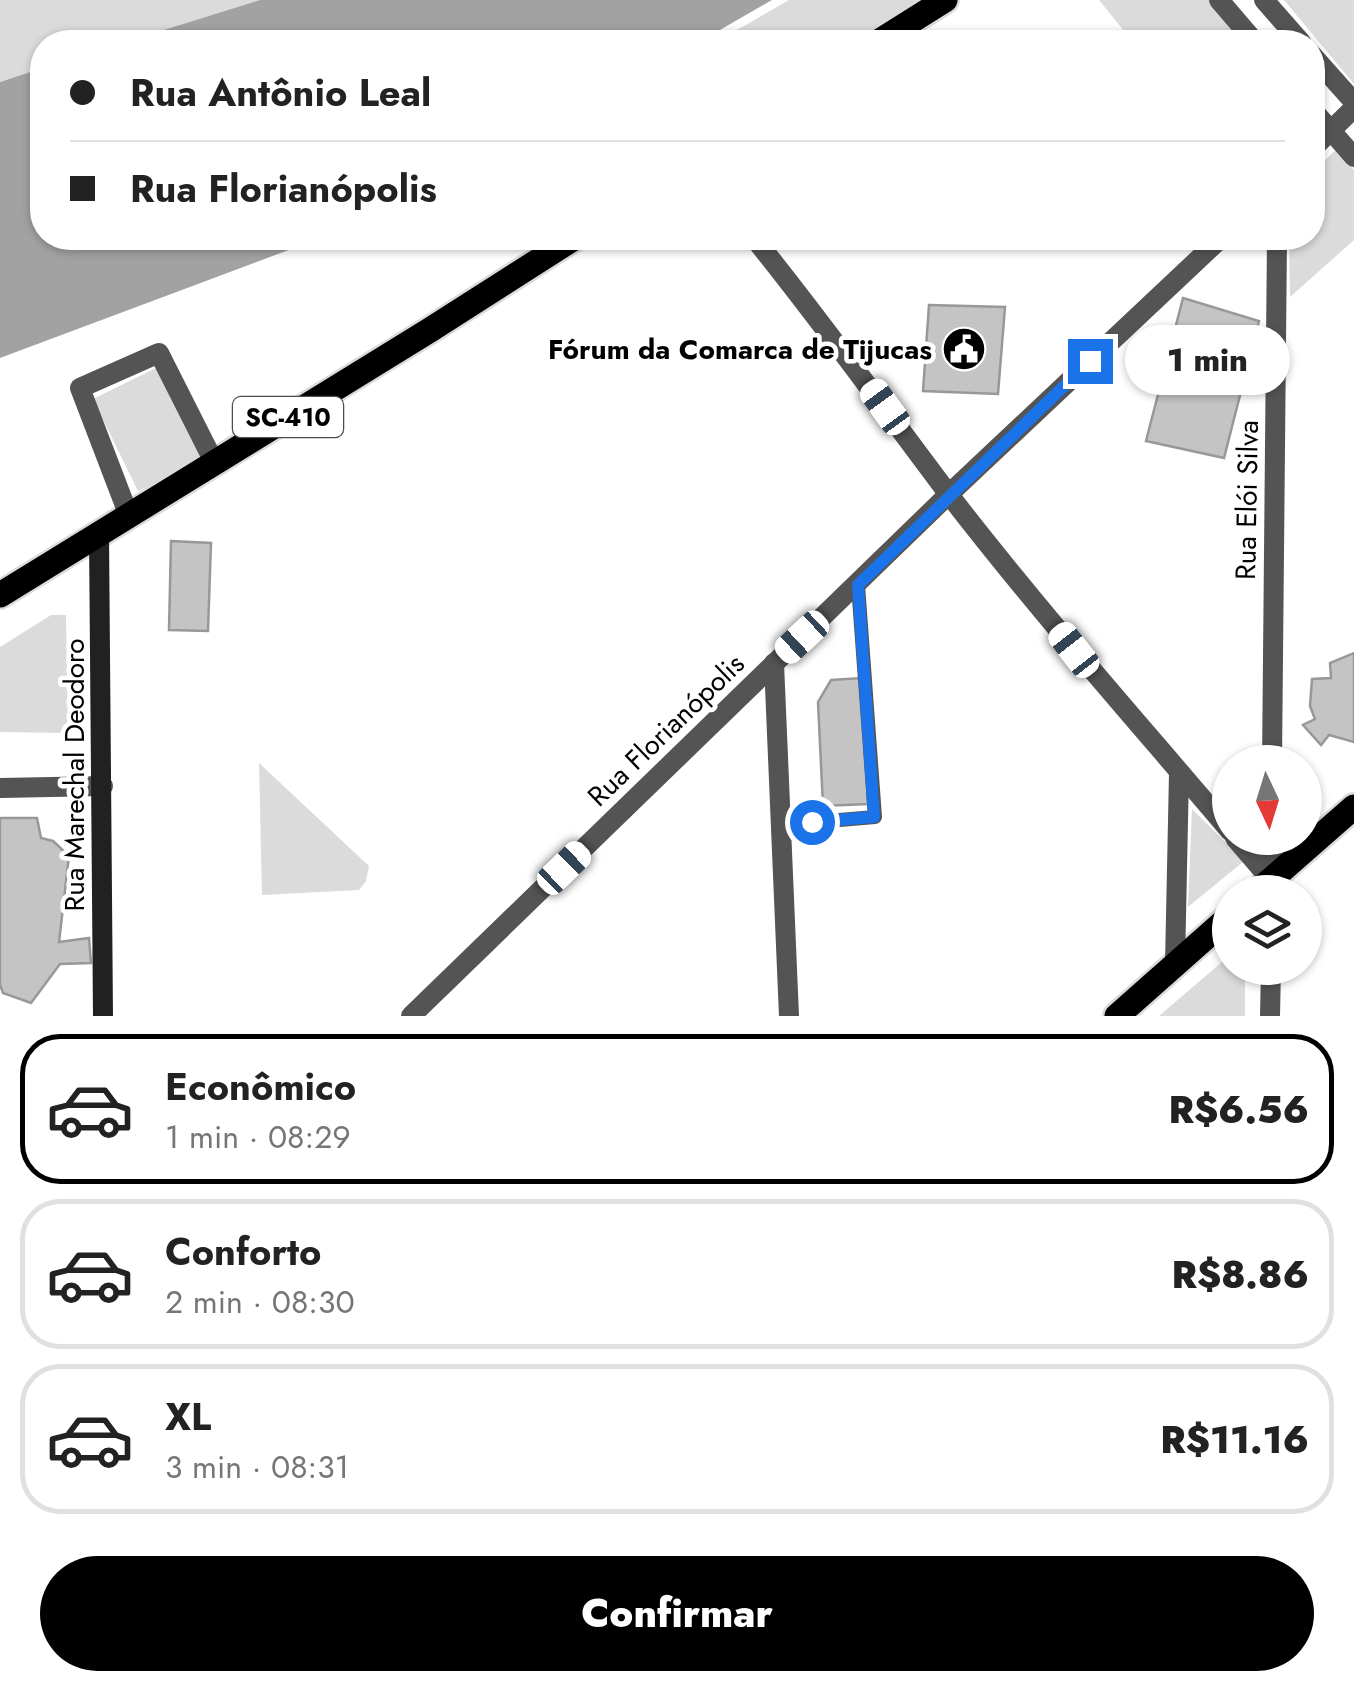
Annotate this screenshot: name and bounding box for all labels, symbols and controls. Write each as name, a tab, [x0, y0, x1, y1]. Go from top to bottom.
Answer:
text: Rua Antônio Leal	[130, 65, 431, 120]
text: Rua Florianópolis	[130, 161, 437, 216]
public building icon: Fórum da Comarca de Tijucas	[941, 326, 987, 372]
callout: 1 min	[1125, 326, 1290, 396]
place label: Fórum da Comarca de Tijucas	[548, 329, 932, 370]
text: 1 min	[1167, 337, 1248, 383]
route end	[1068, 339, 1113, 384]
car	[855, 374, 915, 440]
road number: SC-410	[233, 397, 343, 437]
street label: Rua Elói Silva	[1225, 420, 1269, 580]
car	[770, 606, 834, 668]
car	[1044, 617, 1104, 683]
street label: Rua Marechal Deodoro	[54, 639, 95, 911]
street label: Rua Florianópolis	[578, 644, 754, 816]
north arrow	[1212, 745, 1322, 855]
map controls	[1212, 745, 1322, 985]
route start	[790, 800, 835, 845]
car	[532, 836, 596, 900]
button: layers	[1212, 875, 1322, 985]
text: Econômico	[165, 1059, 356, 1114]
icon: car	[45, 1064, 135, 1154]
text: R$6.56	[1168, 1082, 1309, 1137]
text: 1 min · 08:29	[165, 1114, 351, 1160]
text: Conforto	[165, 1224, 322, 1279]
icon: car	[45, 1229, 135, 1319]
text: R$8.86	[1171, 1247, 1309, 1302]
text: 2 min · 08:30	[165, 1279, 355, 1325]
text: XL	[165, 1389, 211, 1444]
icon: car	[45, 1394, 135, 1484]
text: R$11.16	[1160, 1412, 1309, 1467]
text: 3 min · 08:31	[165, 1444, 349, 1490]
button: Confirmar	[40, 1556, 1314, 1671]

